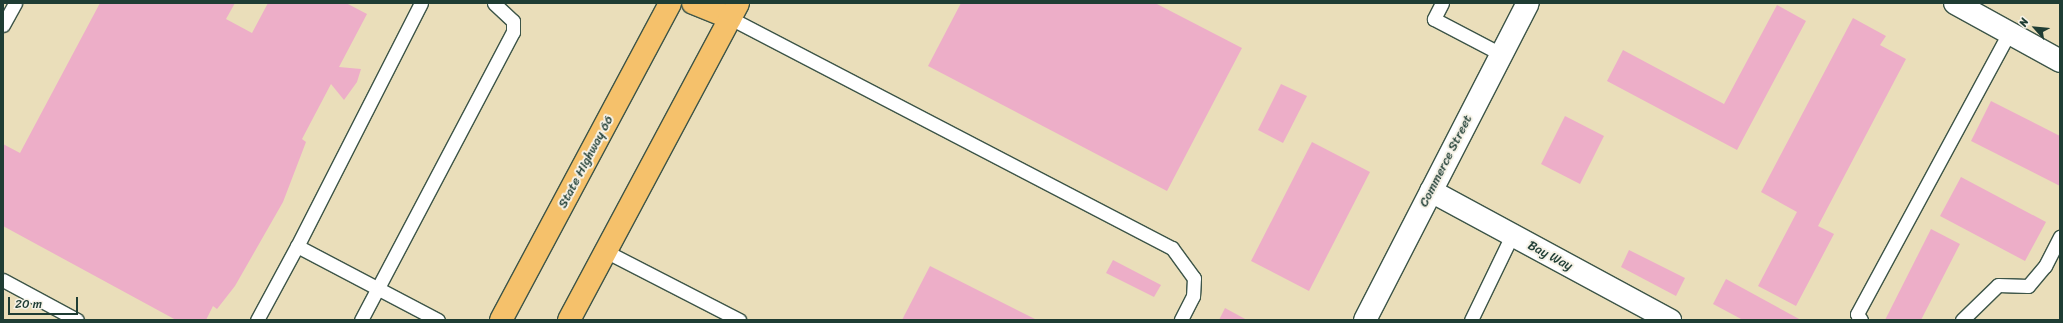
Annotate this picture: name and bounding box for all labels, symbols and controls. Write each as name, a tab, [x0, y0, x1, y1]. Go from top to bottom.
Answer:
north arrow	[2015, 8, 2055, 48]
text: N	[2014, 15, 2034, 30]
street label: State Highway 66	[555, 113, 617, 211]
street label: Commerce Street	[1416, 113, 1476, 209]
street label: Bay Way	[1525, 238, 1575, 274]
scale bar	[10, 289, 80, 315]
text: 20 m	[15, 293, 42, 315]

